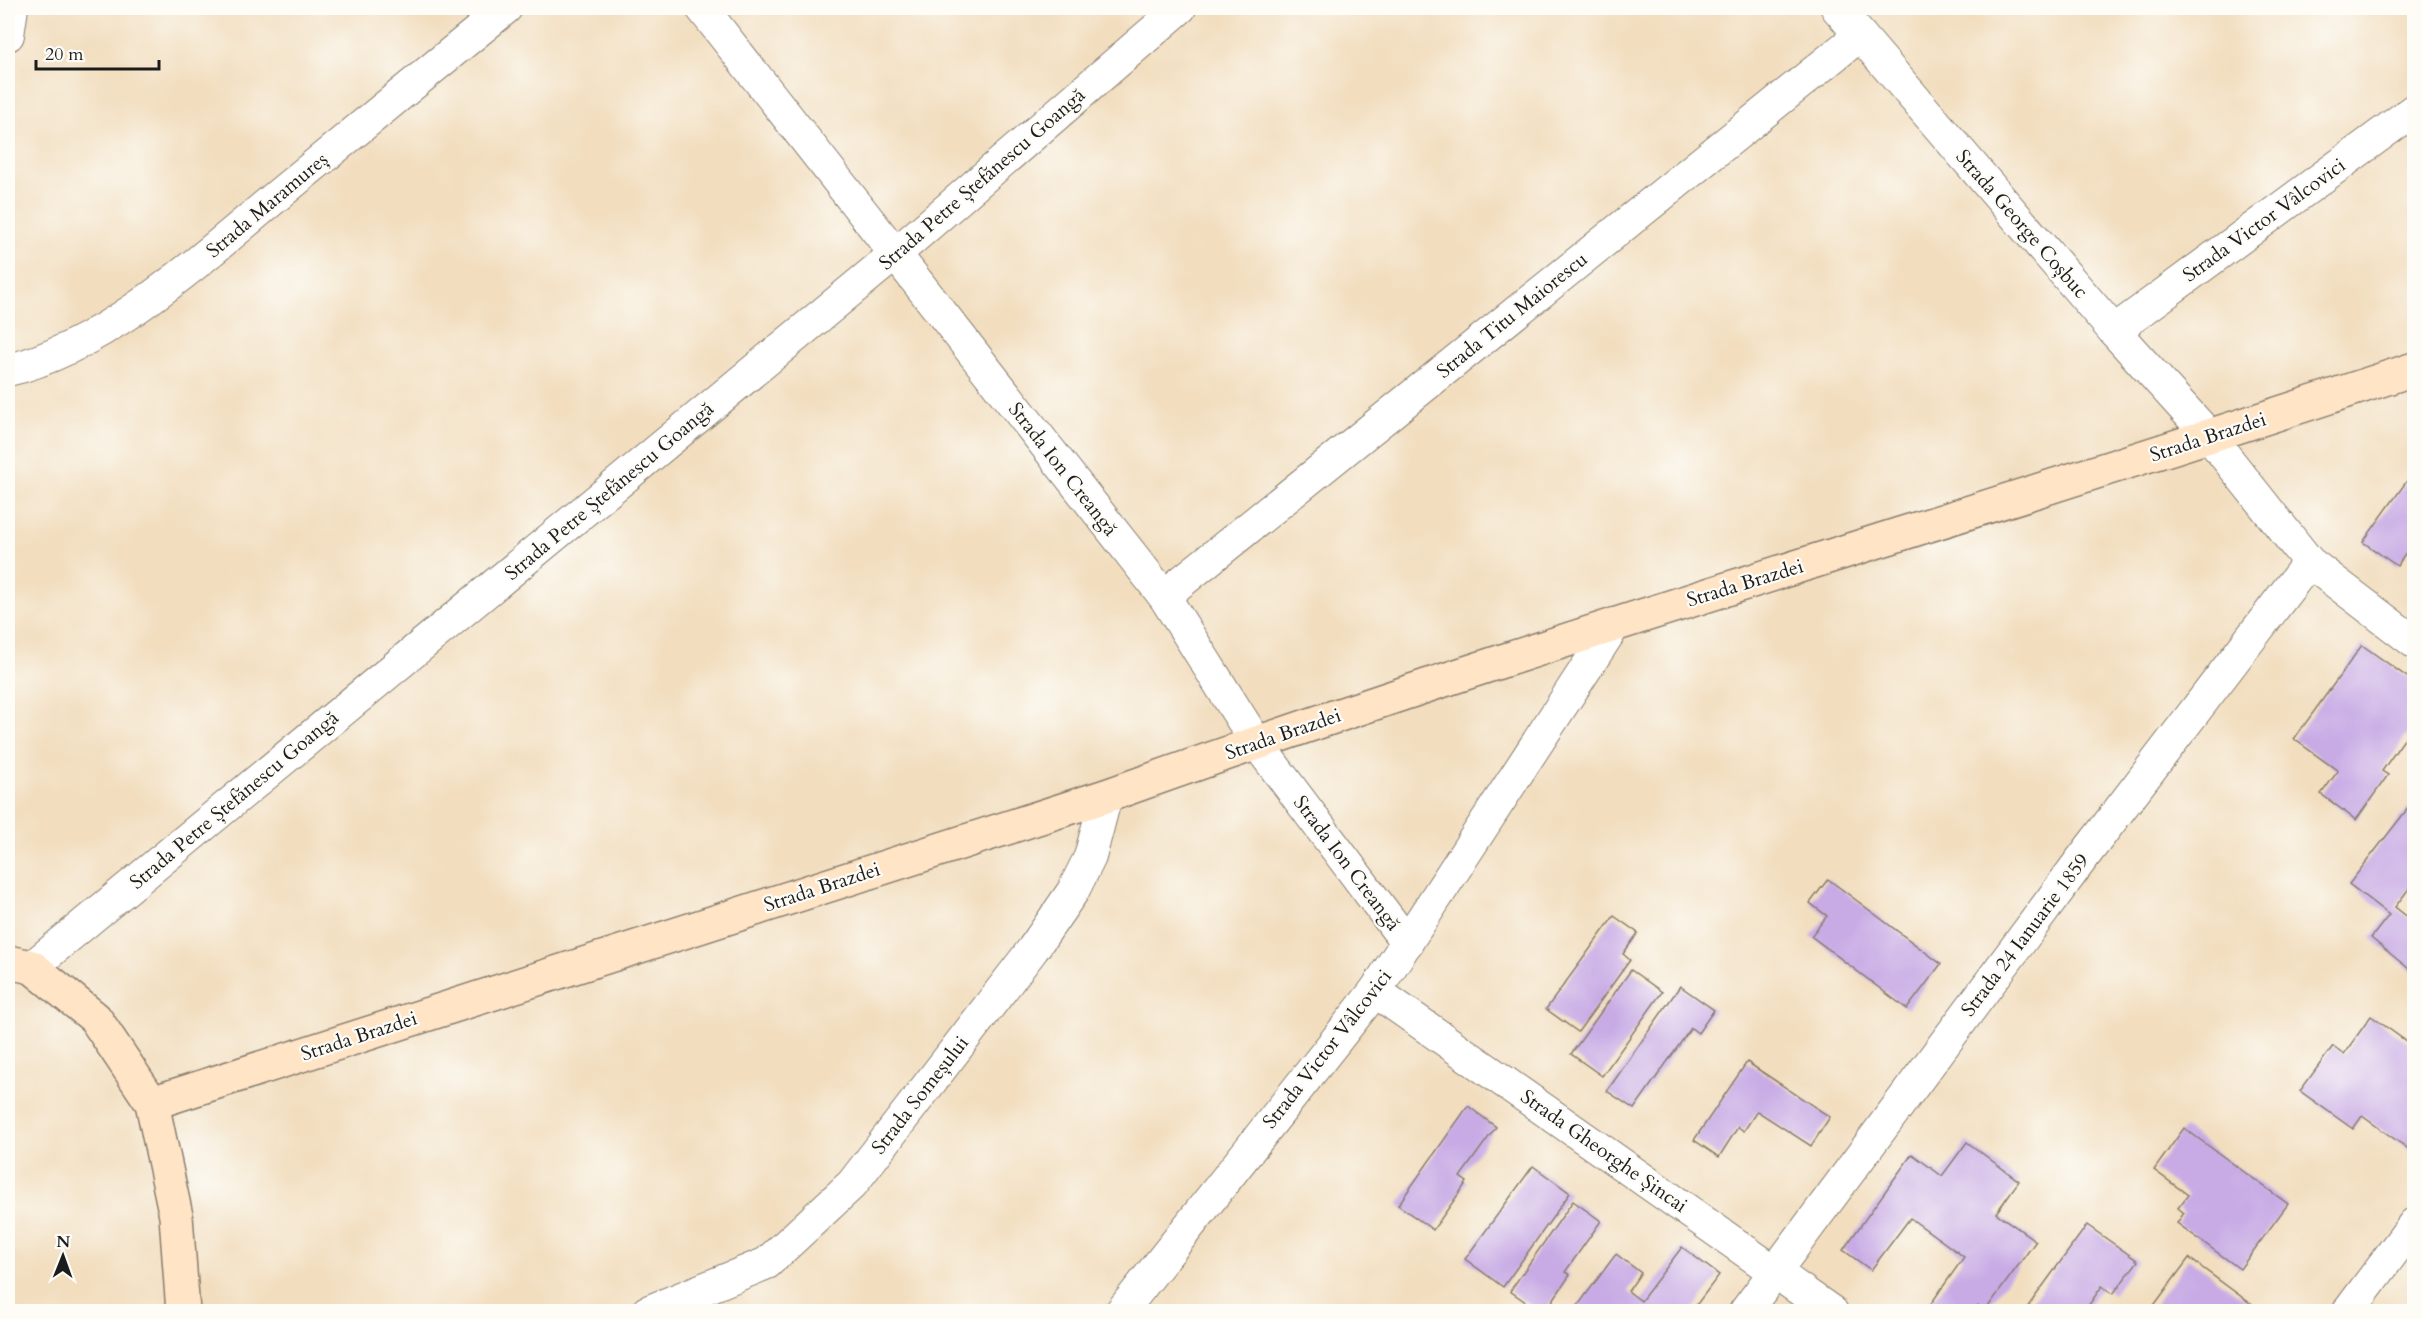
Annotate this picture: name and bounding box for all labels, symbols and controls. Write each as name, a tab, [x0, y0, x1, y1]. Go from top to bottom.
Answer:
scale bar	[36, 33, 159, 71]
text: 20 m	[45, 42, 84, 67]
street label: Strada Petre Ștefănescu Goangă	[873, 82, 1091, 276]
street label: Strada George Coșbuc	[1950, 144, 2094, 304]
street label: Strada Maramureș	[200, 146, 334, 264]
street label: Strada Victor Vâlcovici	[2177, 152, 2351, 288]
street label: Strada Titu Maiorescu	[1431, 246, 1593, 384]
street label: Strada Petre Ștefănescu Goangă	[499, 395, 720, 586]
street label: Strada Ion Creangă	[1002, 397, 1124, 542]
street label: Strada Brazdei	[2146, 405, 2270, 468]
street label: Strada Brazdei	[1683, 552, 1807, 614]
street label: Strada Brazdei	[1222, 701, 1345, 766]
street label: Strada Petre Ștefănescu Goangă	[124, 704, 345, 895]
street label: Strada Ion Creangă	[1287, 790, 1407, 936]
street label: Strada 24 Ianuarie 1859	[1955, 848, 2095, 1022]
street label: Strada Brazdei	[760, 855, 884, 918]
street label: Strada Victor Vâlcovici	[1256, 964, 1398, 1134]
street label: Strada Brazdei	[297, 1004, 421, 1067]
street label: Strada Someșului	[865, 1030, 975, 1160]
street label: Strada Gheorghe Șincai	[1515, 1083, 1693, 1219]
north arrow	[33, 1226, 93, 1286]
text: N	[56, 1231, 70, 1253]

